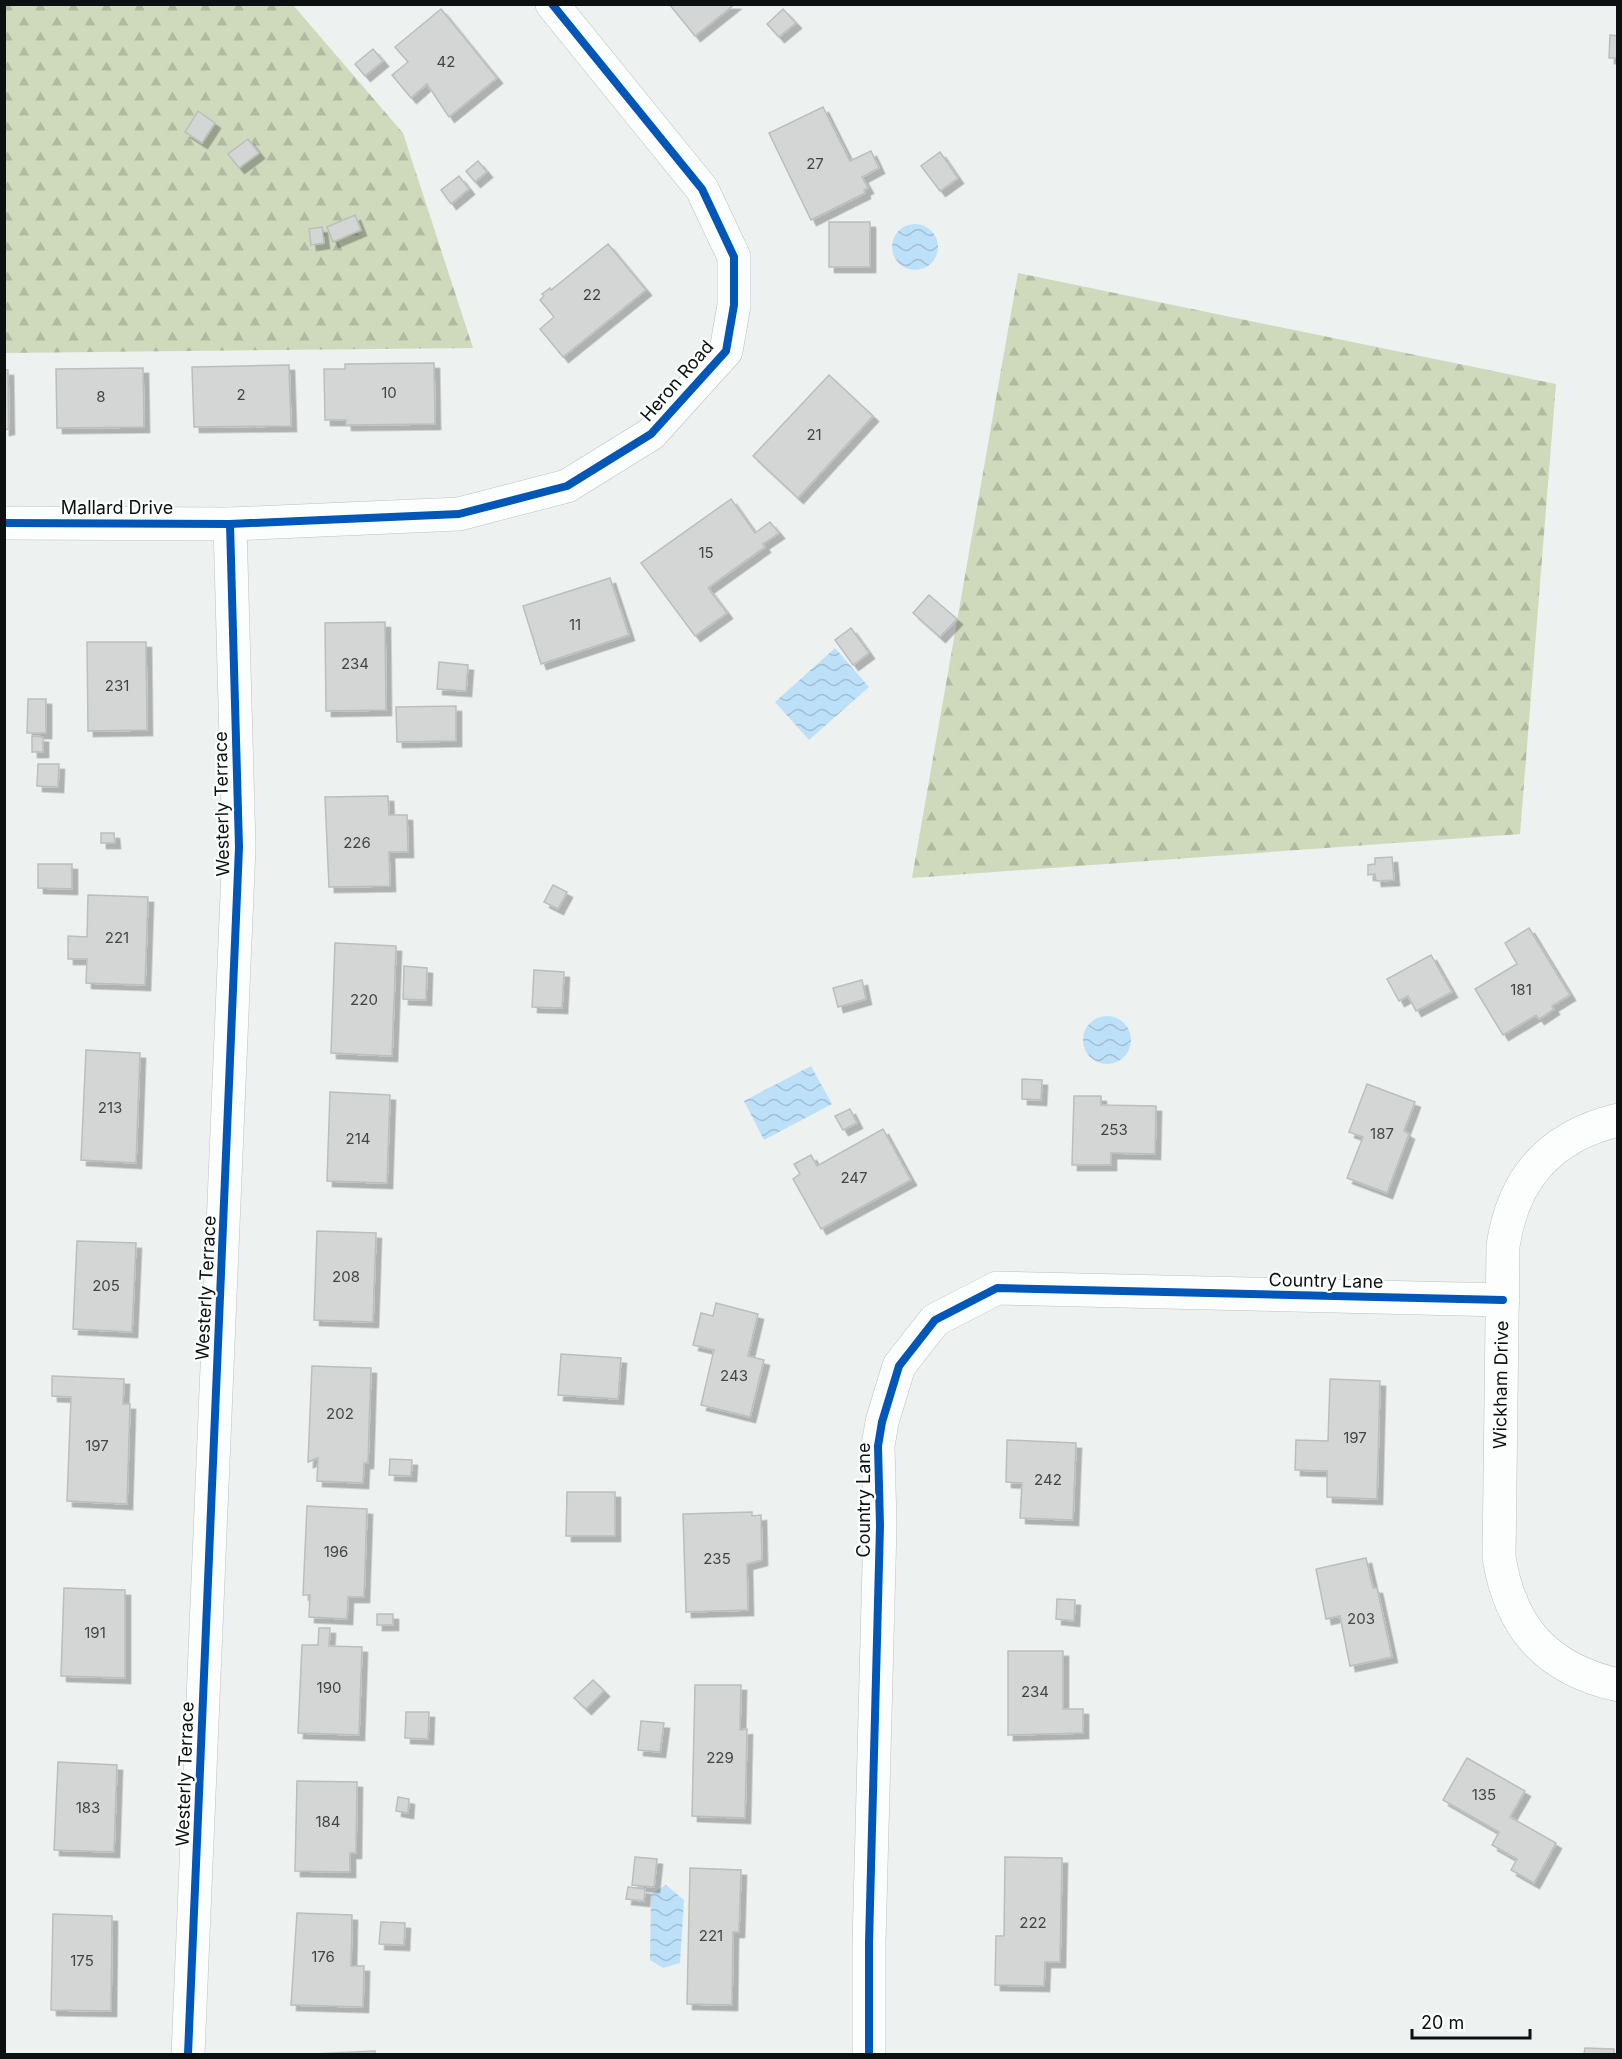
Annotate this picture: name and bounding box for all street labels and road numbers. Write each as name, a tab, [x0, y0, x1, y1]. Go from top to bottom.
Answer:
street label: Heron Road	[636, 336, 717, 425]
street label: Mallard Drive	[61, 497, 173, 518]
street label: Westerly Terrace	[210, 731, 233, 877]
street label: Westerly Terrace	[191, 1215, 220, 1361]
street label: Country Lane	[1268, 1269, 1384, 1292]
street label: Wickham Drive	[1489, 1321, 1512, 1449]
street label: Country Lane	[853, 1443, 874, 1557]
street label: Westerly Terrace	[171, 1701, 198, 1847]

